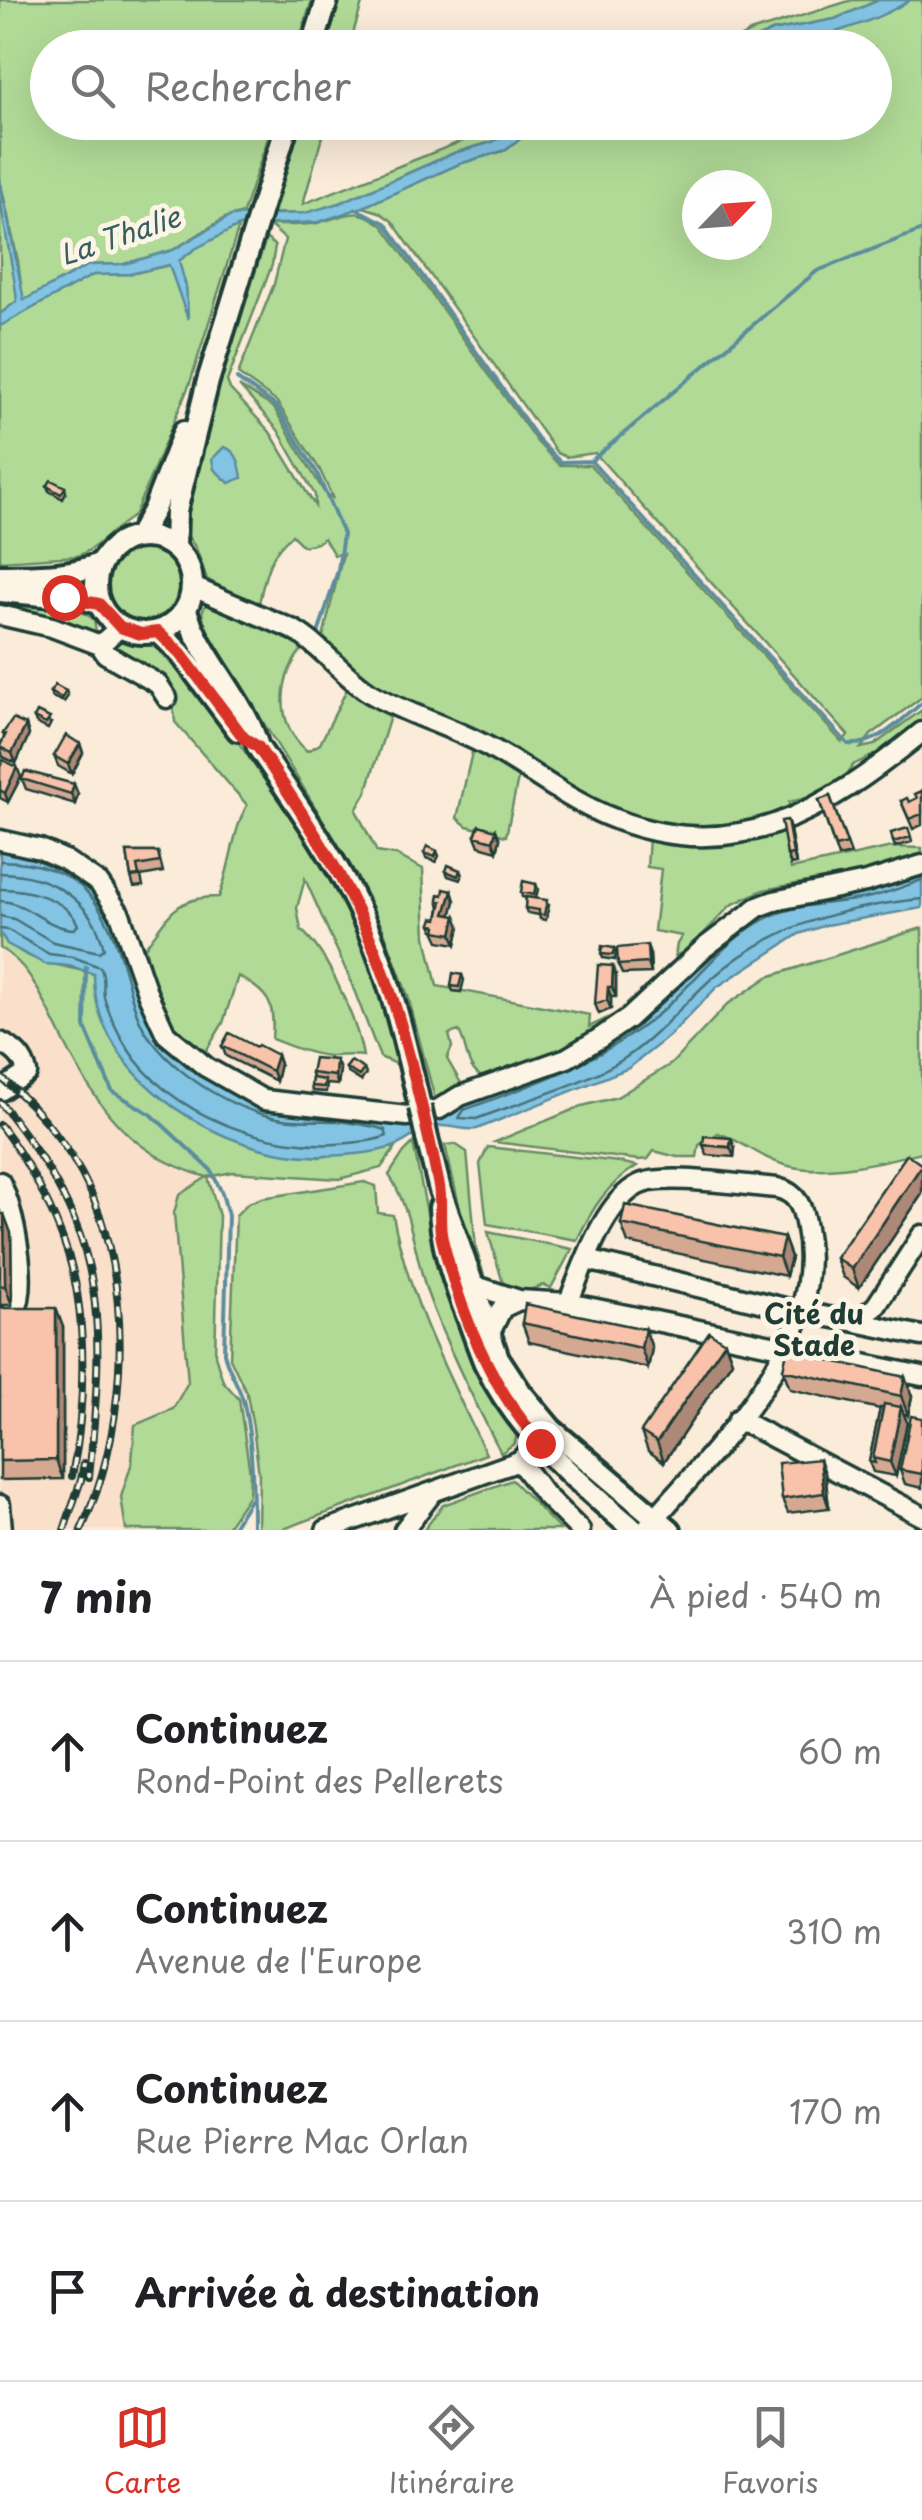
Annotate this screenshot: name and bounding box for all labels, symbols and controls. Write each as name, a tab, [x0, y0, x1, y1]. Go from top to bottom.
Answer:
search box	[30, 30, 892, 140]
text: Rechercher	[145, 57, 351, 114]
icon: search	[65, 58, 120, 113]
north arrow	[682, 170, 772, 260]
water label: La Thalie	[53, 193, 187, 275]
route start	[42, 575, 88, 621]
district label: Cité du Stade	[764, 1291, 864, 1366]
route end	[518, 1421, 564, 1467]
text: 7 min	[40, 1564, 153, 1627]
text: À pied · 540 m	[650, 1571, 882, 1619]
text: Continuez	[135, 1699, 328, 1756]
icon: ahead	[40, 1724, 95, 1779]
text: 60 m	[798, 1727, 882, 1775]
text: Rond-Point des Pellerets	[135, 1756, 503, 1804]
text: Continuez	[135, 1879, 328, 1936]
icon: ahead	[40, 1904, 95, 1959]
text: 310 m	[786, 1907, 882, 1955]
text: Avenue de l'Europe	[135, 1936, 422, 1984]
text: Continuez	[135, 2059, 328, 2116]
icon: ahead	[40, 2084, 95, 2139]
text: 170 m	[789, 2087, 882, 2135]
text: Rue Pierre Mac Orlan	[135, 2116, 469, 2164]
text: Arrivée à destination	[135, 2263, 540, 2320]
icon: arrive	[40, 2264, 95, 2319]
tab: Carte	[104, 2400, 181, 2503]
tab: Itinéraire	[389, 2400, 515, 2503]
tab: Favoris	[722, 2400, 818, 2503]

